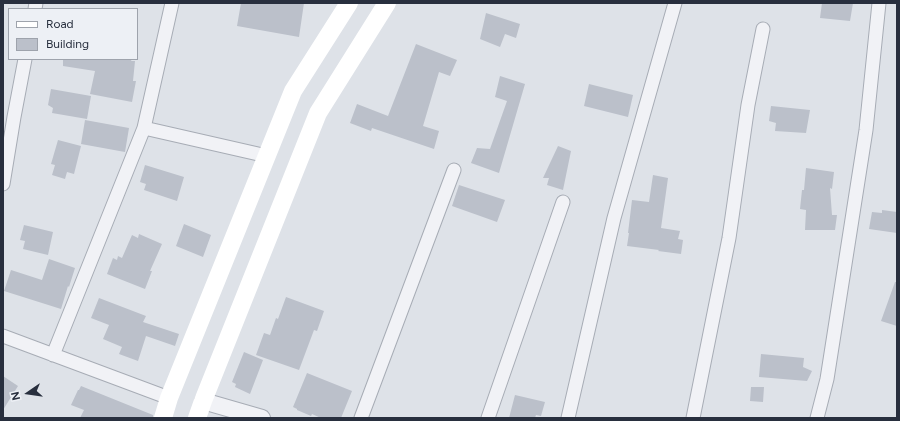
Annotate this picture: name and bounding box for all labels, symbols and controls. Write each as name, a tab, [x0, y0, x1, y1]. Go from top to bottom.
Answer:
legend	[8, 8, 138, 60]
text: Road	[46, 17, 74, 31]
text: Building	[46, 37, 89, 51]
north arrow	[8, 373, 48, 413]
text: N	[9, 390, 23, 401]

